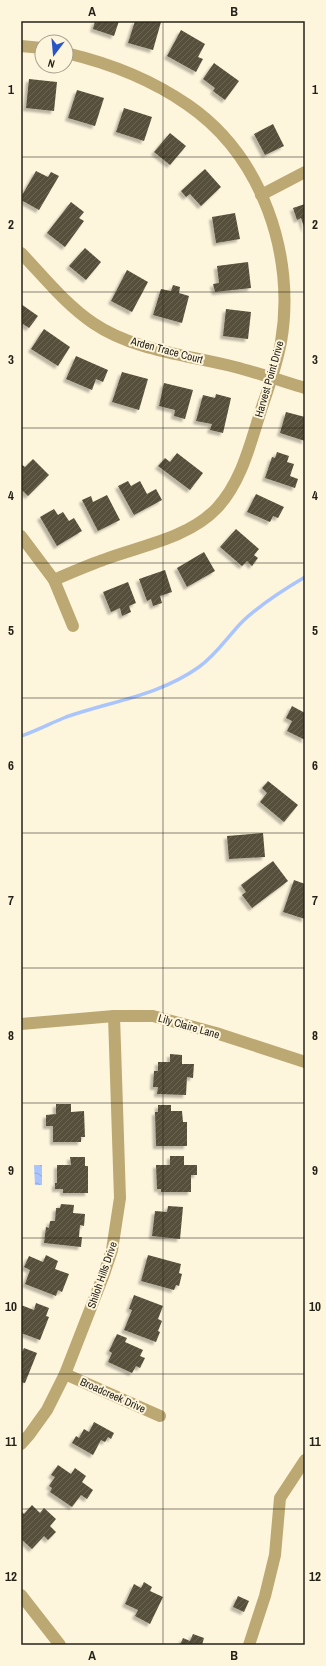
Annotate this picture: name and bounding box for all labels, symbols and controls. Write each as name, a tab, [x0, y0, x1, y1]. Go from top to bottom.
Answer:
text: A	[88, 3, 96, 20]
text: B	[230, 3, 238, 20]
north arrow	[34, 34, 74, 74]
text: N	[46, 56, 56, 71]
text: 1	[8, 81, 14, 98]
text: 1	[312, 81, 318, 98]
text: 2	[8, 216, 14, 233]
text: 2	[312, 216, 318, 233]
street label: Arden Trace Court	[129, 333, 205, 366]
street label: Harvest Point Drive	[251, 339, 287, 419]
text: 3	[8, 351, 14, 368]
text: 3	[312, 351, 318, 368]
text: 4	[8, 487, 14, 504]
text: 4	[312, 487, 318, 504]
text: 5	[8, 622, 14, 639]
text: 5	[312, 622, 318, 639]
text: 6	[8, 757, 14, 774]
text: 6	[312, 757, 318, 774]
text: 7	[8, 892, 14, 909]
text: 7	[312, 892, 318, 909]
street label: Lily Claire Lane	[157, 1011, 221, 1041]
text: 8	[8, 1027, 14, 1044]
text: 8	[312, 1027, 318, 1044]
text: 9	[8, 1162, 14, 1179]
text: 9	[312, 1162, 318, 1179]
street label: Shiloh Hills Drive	[84, 1240, 120, 1310]
text: 10	[5, 1298, 17, 1315]
text: 10	[309, 1298, 321, 1315]
street label: Broadcreek Drive	[78, 1374, 148, 1416]
text: 11	[5, 1433, 17, 1450]
text: 11	[309, 1433, 321, 1450]
text: 12	[5, 1568, 17, 1585]
text: 12	[309, 1568, 321, 1585]
text: A	[88, 1647, 96, 1664]
text: B	[230, 1647, 238, 1664]

